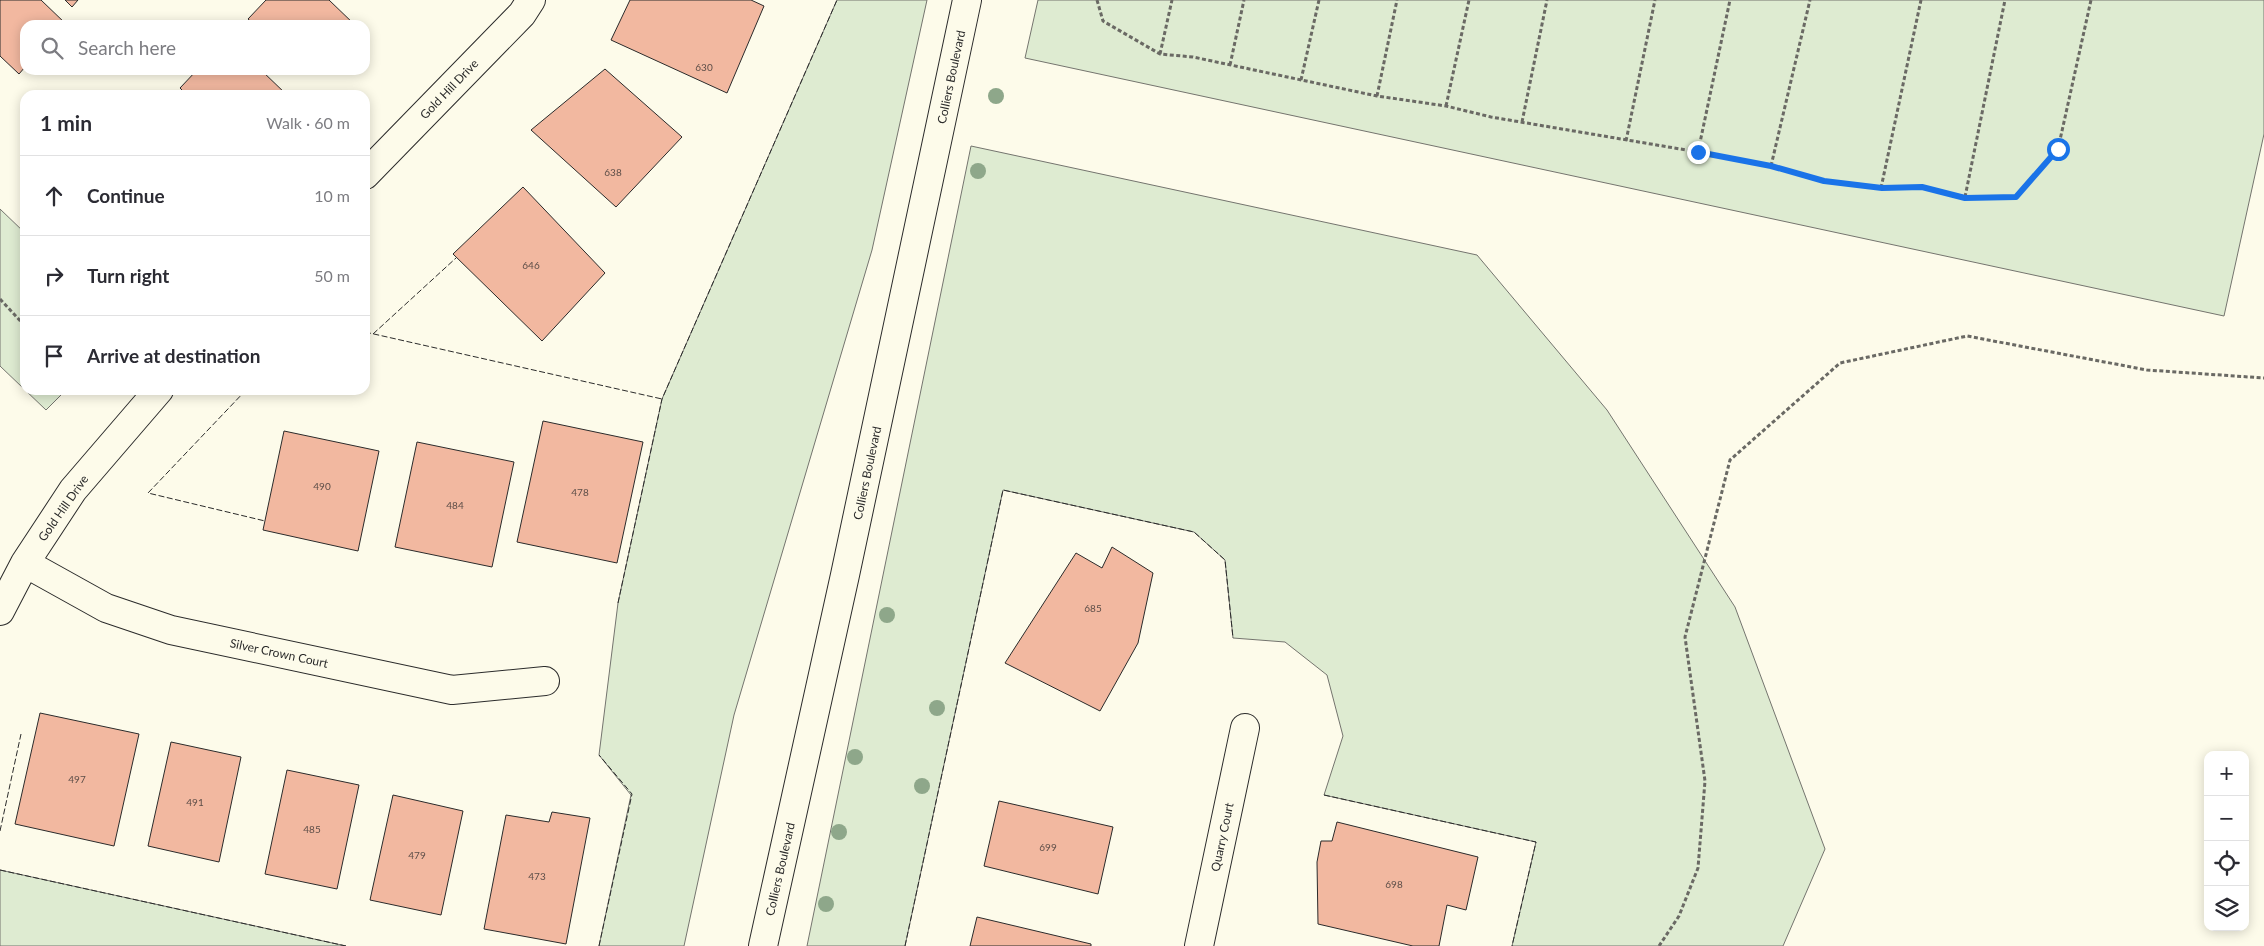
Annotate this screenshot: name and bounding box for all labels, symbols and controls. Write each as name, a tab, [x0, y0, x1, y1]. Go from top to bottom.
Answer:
search box	[20, 20, 370, 75]
street label: Colliers Boulevard	[934, 29, 968, 125]
icon: search	[38, 34, 66, 62]
text: Search here	[78, 36, 176, 59]
street label: Gold Hill Drive	[417, 56, 481, 122]
house number: 630	[695, 61, 713, 73]
text: 1 min	[40, 110, 92, 135]
text: Walk · 60 m	[266, 113, 350, 132]
route start	[2047, 138, 2070, 161]
route end	[1687, 141, 1710, 164]
house number: 638	[604, 166, 622, 178]
icon: ahead	[40, 182, 68, 210]
text: Continue	[87, 184, 165, 207]
text: 10 m	[314, 186, 350, 205]
house number: 646	[522, 259, 540, 271]
icon: right	[40, 262, 68, 290]
text: Turn right	[87, 264, 169, 287]
text: 50 m	[314, 266, 350, 285]
icon: arrive	[40, 342, 68, 370]
text: Arrive at destination	[87, 344, 260, 367]
street label: Colliers Boulevard	[850, 425, 884, 521]
street label: Gold Hill Drive	[35, 472, 91, 544]
house number: 490	[313, 480, 331, 492]
house number: 478	[571, 486, 589, 498]
house number: 484	[446, 499, 464, 511]
house number: 685	[1084, 602, 1102, 614]
street label: Silver Crown Court	[229, 635, 330, 671]
map controls	[2204, 751, 2249, 931]
button: +	[2204, 751, 2249, 796]
house number: 497	[68, 773, 86, 785]
house number: 491	[186, 796, 204, 808]
button: −	[2204, 796, 2249, 841]
street label: Quarry Court	[1207, 801, 1237, 873]
street label: Colliers Boulevard	[762, 821, 798, 917]
house number: 485	[303, 823, 321, 835]
house number: 699	[1039, 841, 1057, 853]
button: locate	[2204, 841, 2249, 886]
house number: 479	[408, 849, 426, 861]
house number: 473	[528, 870, 546, 882]
house number: 698	[1385, 878, 1403, 890]
button: layers	[2204, 886, 2249, 931]

